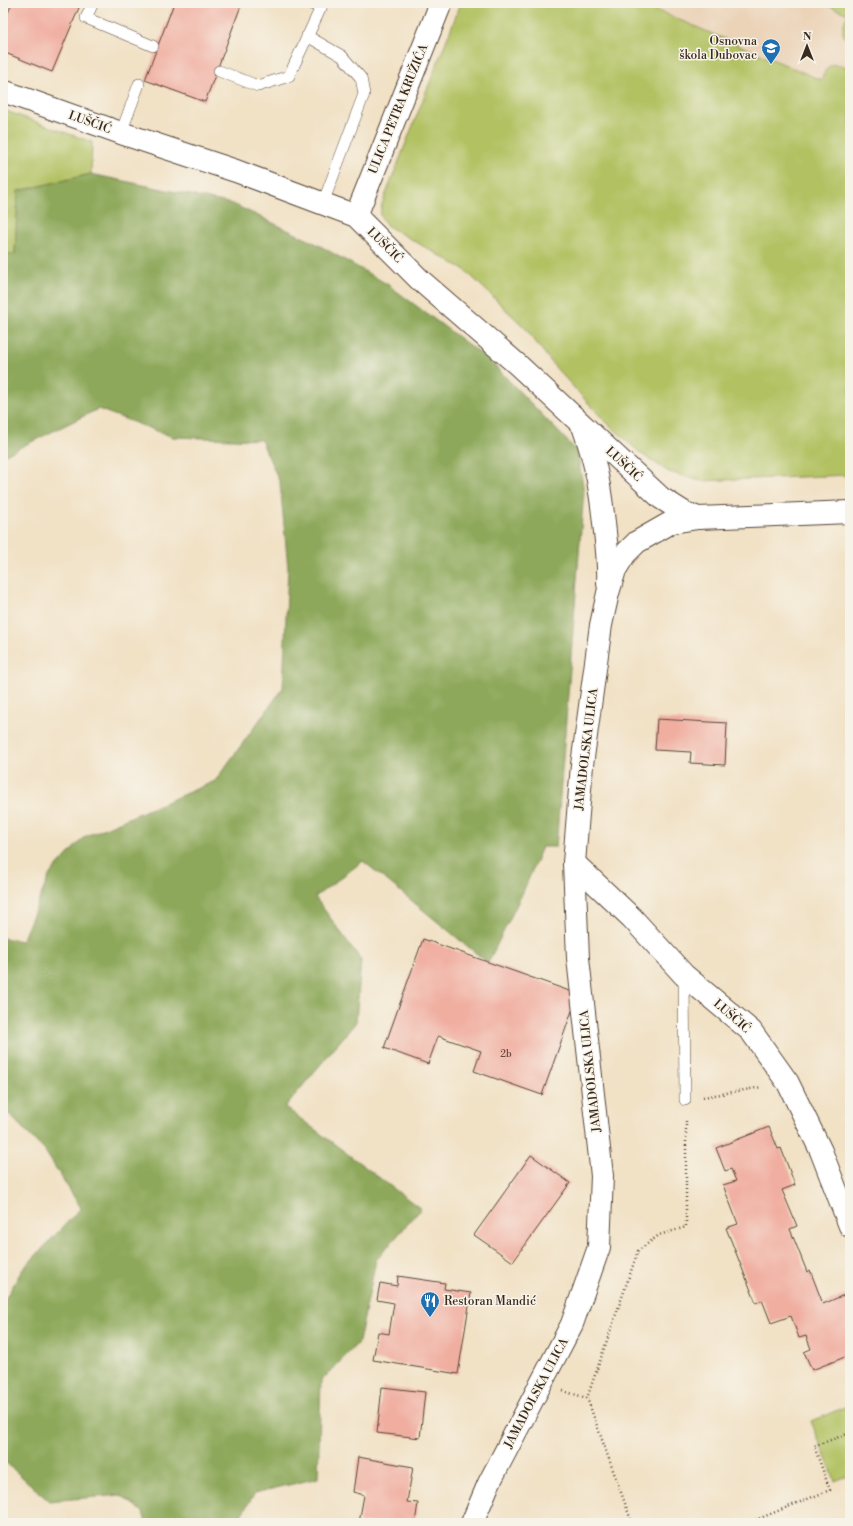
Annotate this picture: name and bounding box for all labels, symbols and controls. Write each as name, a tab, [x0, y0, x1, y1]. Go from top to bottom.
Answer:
north arrow	[787, 26, 827, 66]
text: N	[803, 30, 812, 44]
place label: Osnovna škola Dubovac	[679, 34, 758, 63]
school or university icon: Osnovna škola Dubovac	[760, 37, 782, 65]
street label: ULICA PETRA KRUŽIĆA	[364, 41, 432, 176]
street label: LUŠČIĆ	[67, 106, 114, 137]
street label: LUŠČIĆ	[364, 223, 407, 266]
street label: LUŠČIĆ	[602, 442, 646, 485]
street label: JAMADOLSKA ULICA	[571, 686, 602, 812]
street label: LUŠČIĆ	[710, 995, 755, 1037]
street label: JAMADOLSKA ULICA	[577, 1008, 604, 1134]
house number: 2b	[500, 1048, 512, 1060]
restaurant icon: Restoran Mandić	[419, 1290, 441, 1318]
place label: Restoran Mandić	[444, 1294, 536, 1309]
street label: JAMADOLSKA ULICA	[501, 1335, 572, 1452]

